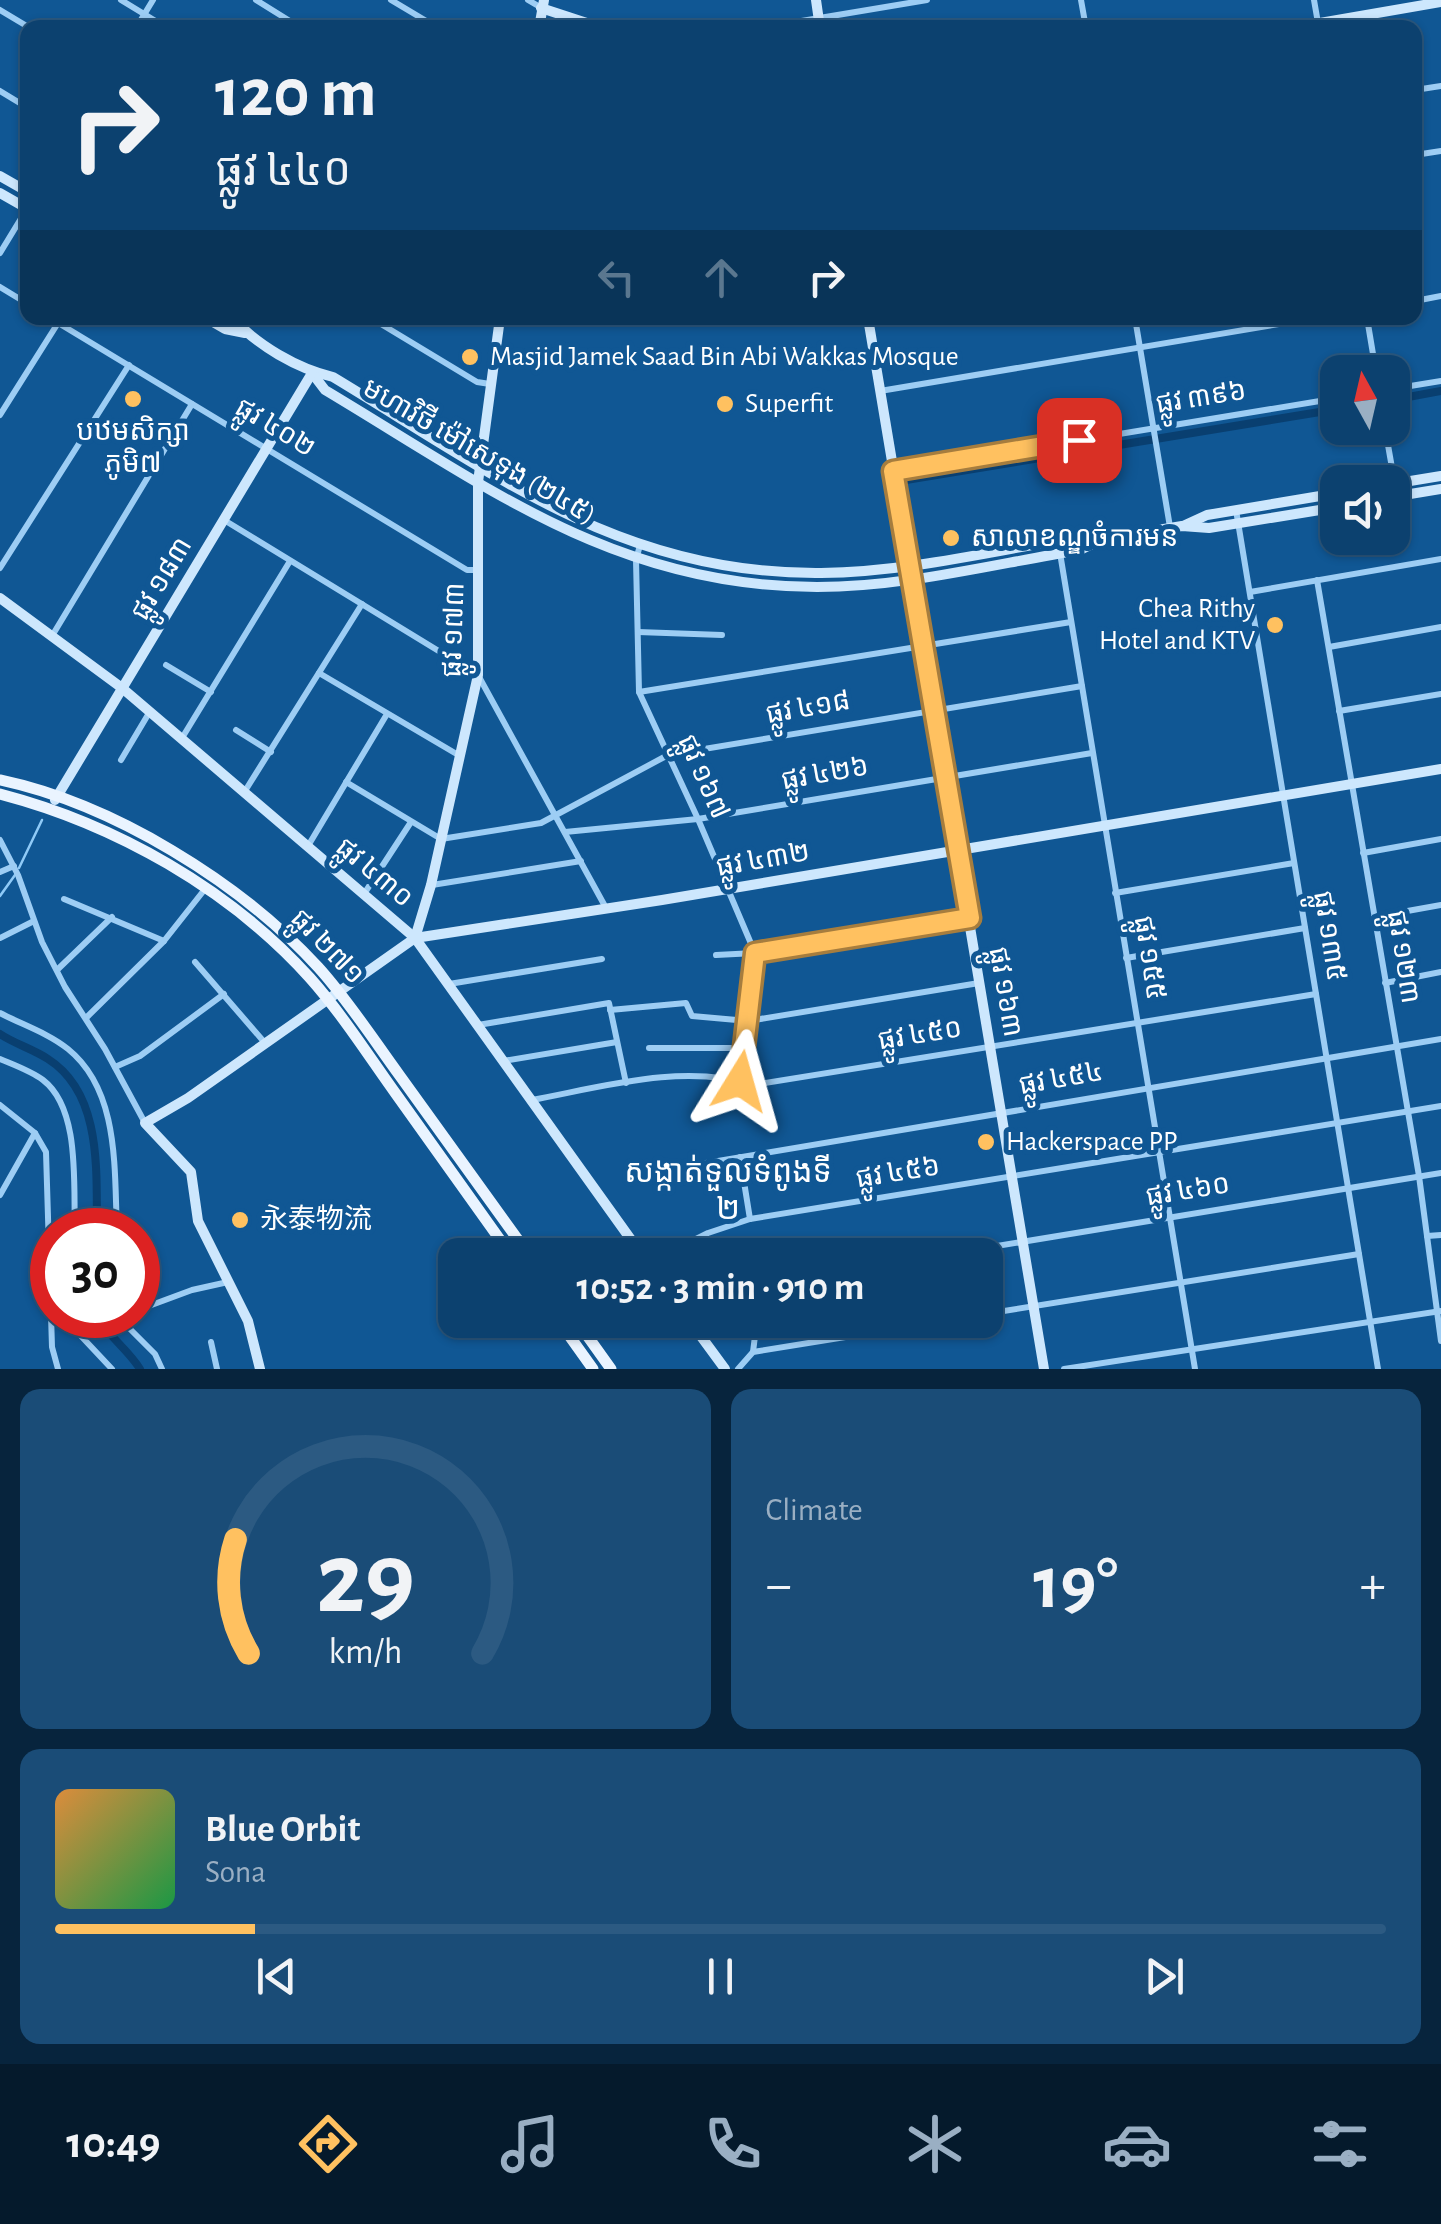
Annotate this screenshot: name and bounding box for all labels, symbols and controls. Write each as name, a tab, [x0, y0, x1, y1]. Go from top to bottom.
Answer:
text: 120 m	[215, 59, 377, 129]
icon: right	[50, 60, 180, 190]
text: ផ្លូវ ៤៤០	[215, 149, 351, 194]
icon: left	[589, 250, 644, 305]
icon: ahead	[694, 250, 749, 305]
icon: right	[799, 250, 854, 305]
place label: Masjid Jamek Saad Bin Abi Wakkas Mosque	[490, 343, 959, 371]
marker: Masjid Jamek Saad Bin Abi Wakkas Mosque	[459, 346, 481, 368]
north arrow	[1320, 355, 1410, 445]
map controls	[1320, 355, 1410, 555]
street label: មហាវិថី ម៉ៅសេទុង (២៤៥)	[356, 369, 603, 532]
street label: ផ្លូវ ៣៩៦	[1154, 377, 1250, 428]
marker: បឋមសិក្សា ភូមិ៧	[122, 388, 144, 410]
place label: Superfit	[745, 390, 833, 418]
street label: ផ្លូវ ៤០២	[225, 393, 320, 471]
marker: Superfit	[714, 393, 736, 415]
pin	[1037, 398, 1122, 483]
icon: arrive	[1052, 413, 1107, 468]
place label: បឋមសិក្សា ភូមិ៧	[76, 415, 190, 480]
button: sound	[1320, 465, 1410, 555]
place label: សាលាខណ្ឌចំការមន	[971, 520, 1178, 554]
marker: សាលាខណ្ឌចំការមន	[940, 527, 962, 549]
street label: ផ្លូវ ១៨៣	[127, 533, 205, 630]
street label: ផ្លូវ ១៧៣	[438, 582, 479, 678]
place label: Chea Rithy Hotel and KTV	[1099, 595, 1255, 655]
marker: Chea Rithy Hotel and KTV	[1264, 614, 1286, 636]
street label: ផ្លូវ ៤១៨	[764, 687, 854, 738]
street label: ផ្លូវ ១៦៧	[664, 731, 734, 827]
street label: ផ្លូវ ៤២៦	[779, 753, 872, 805]
street label: ផ្លូវ ៤៣០	[324, 833, 418, 920]
street label: ផ្លូវ ៤៣២	[714, 838, 814, 891]
street label: ផ្លូវ ១៣៥	[1299, 889, 1350, 985]
street label: ផ្លូវ ២៧១	[278, 904, 369, 996]
street label: ផ្លូវ ១២៣	[1373, 908, 1424, 1007]
street label: ផ្លូវ ១៥៥	[1119, 914, 1169, 1004]
street label: ផ្លូវ ១៦៣	[974, 945, 1027, 1041]
street label: ផ្លូវ ៤៥០	[876, 1015, 966, 1065]
position arrow	[688, 1029, 792, 1133]
street label: ផ្លូវ ៤៥៤	[1017, 1058, 1107, 1109]
place label: Hackerspace PP	[1006, 1128, 1178, 1156]
marker: Hackerspace PP	[975, 1131, 997, 1153]
district label: សង្កាត់ទួលទំពូងទី ២	[624, 1153, 832, 1225]
street label: ផ្លូវ ៤៥៦	[854, 1153, 944, 1203]
street label: ផ្លូវ ៤៦០	[1144, 1171, 1234, 1221]
place label: 永泰物流	[260, 1204, 372, 1234]
speed limit sign: 30	[30, 1208, 160, 1338]
marker: 永泰物流	[229, 1209, 251, 1231]
text: 10:52 · 3 min · 910 m	[577, 1269, 864, 1307]
text: Climate	[766, 1494, 863, 1526]
text: 29	[316, 1528, 415, 1632]
text: 19°	[1033, 1547, 1118, 1622]
text: −	[766, 1558, 792, 1613]
text: +	[1360, 1558, 1386, 1613]
text: km/h	[328, 1634, 402, 1670]
text: Blue Orbit	[205, 1811, 360, 1849]
text: Sona	[205, 1856, 266, 1888]
icon: previous	[249, 1949, 304, 2004]
icon: pause	[693, 1949, 748, 2004]
icon: next	[1137, 1949, 1192, 2004]
icon: directions	[293, 2109, 363, 2179]
icon: music	[495, 2109, 565, 2179]
icon: phone	[698, 2109, 768, 2179]
icon: climate	[900, 2109, 970, 2179]
icon: car	[1102, 2109, 1172, 2179]
icon: filters	[1305, 2109, 1375, 2179]
text: 10:49	[66, 2121, 161, 2166]

